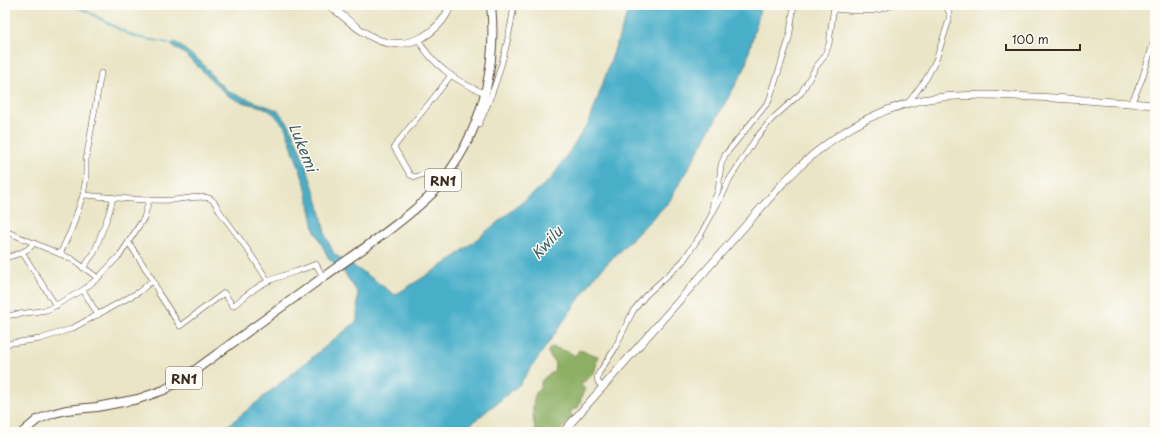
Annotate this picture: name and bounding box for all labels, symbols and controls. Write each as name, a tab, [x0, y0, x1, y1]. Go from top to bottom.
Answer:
scale bar	[1006, 26, 1080, 52]
text: 100 m	[1012, 30, 1049, 48]
water label: Lukemi	[284, 119, 325, 177]
road number: RN1	[425, 169, 461, 191]
water label: Kwilu	[525, 219, 568, 264]
road number: RN1	[166, 367, 202, 389]

